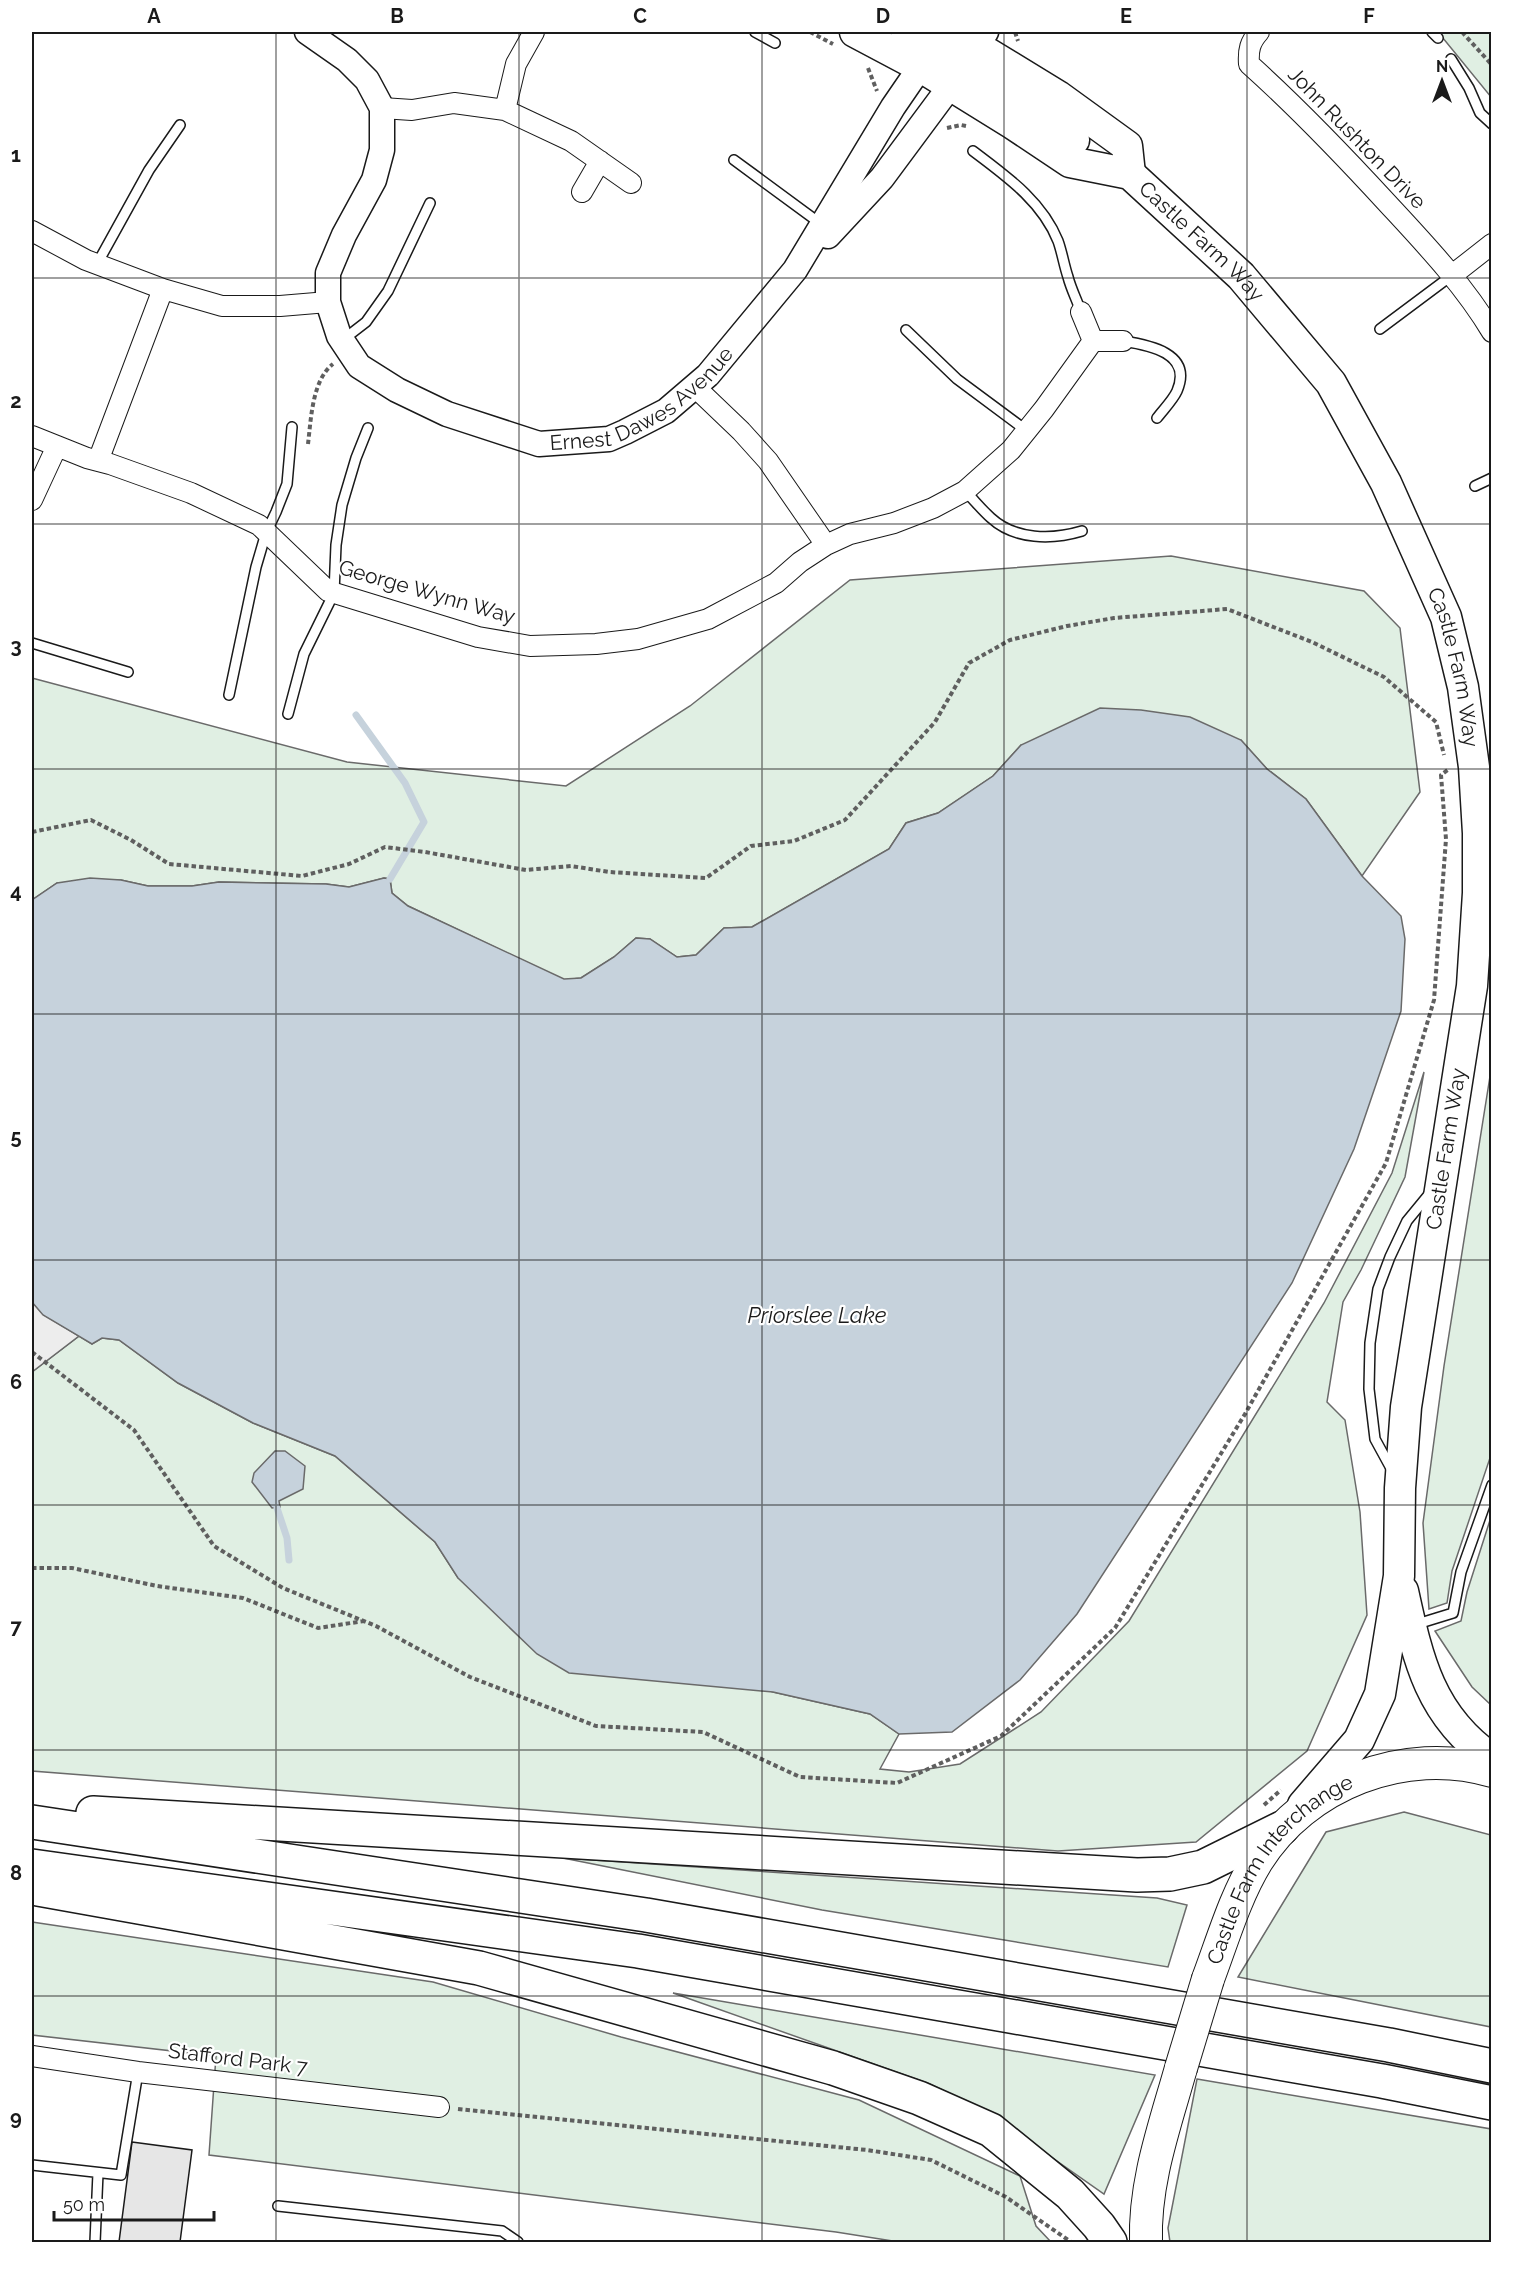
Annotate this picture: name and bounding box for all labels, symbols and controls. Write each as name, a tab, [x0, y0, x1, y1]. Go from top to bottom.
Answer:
text: A	[147, 4, 161, 28]
text: B	[390, 4, 404, 28]
text: C	[633, 4, 647, 28]
text: D	[876, 4, 890, 28]
text: E	[1120, 4, 1132, 28]
text: F	[1363, 4, 1375, 28]
north arrow	[1412, 51, 1472, 111]
text: N	[1436, 57, 1448, 76]
street label: John Rushton Drive	[1283, 61, 1432, 214]
text: 1	[11, 143, 21, 167]
street label: Castle Farm Way	[1134, 176, 1270, 306]
street label: Ernest Dawes Avenue	[549, 342, 738, 455]
text: 2	[10, 389, 22, 413]
street label: George Wynn Way	[336, 554, 518, 629]
street label: Castle Farm Way	[1422, 583, 1484, 749]
text: 3	[10, 634, 22, 658]
text: 4	[10, 879, 22, 903]
street label: Castle Farm Way	[1420, 1066, 1471, 1232]
text: 5	[10, 1125, 22, 1149]
water label: Priorslee Lake	[748, 1302, 887, 1328]
text: 6	[10, 1370, 22, 1394]
text: 7	[10, 1615, 22, 1639]
street label: Castle Farm Interchange	[1201, 1769, 1356, 1968]
text: 8	[10, 1861, 22, 1885]
street label: Stafford Park 7	[167, 2038, 310, 2080]
text: 9	[10, 2106, 22, 2130]
scale bar	[54, 2184, 214, 2222]
text: 50 m	[63, 2194, 105, 2215]

